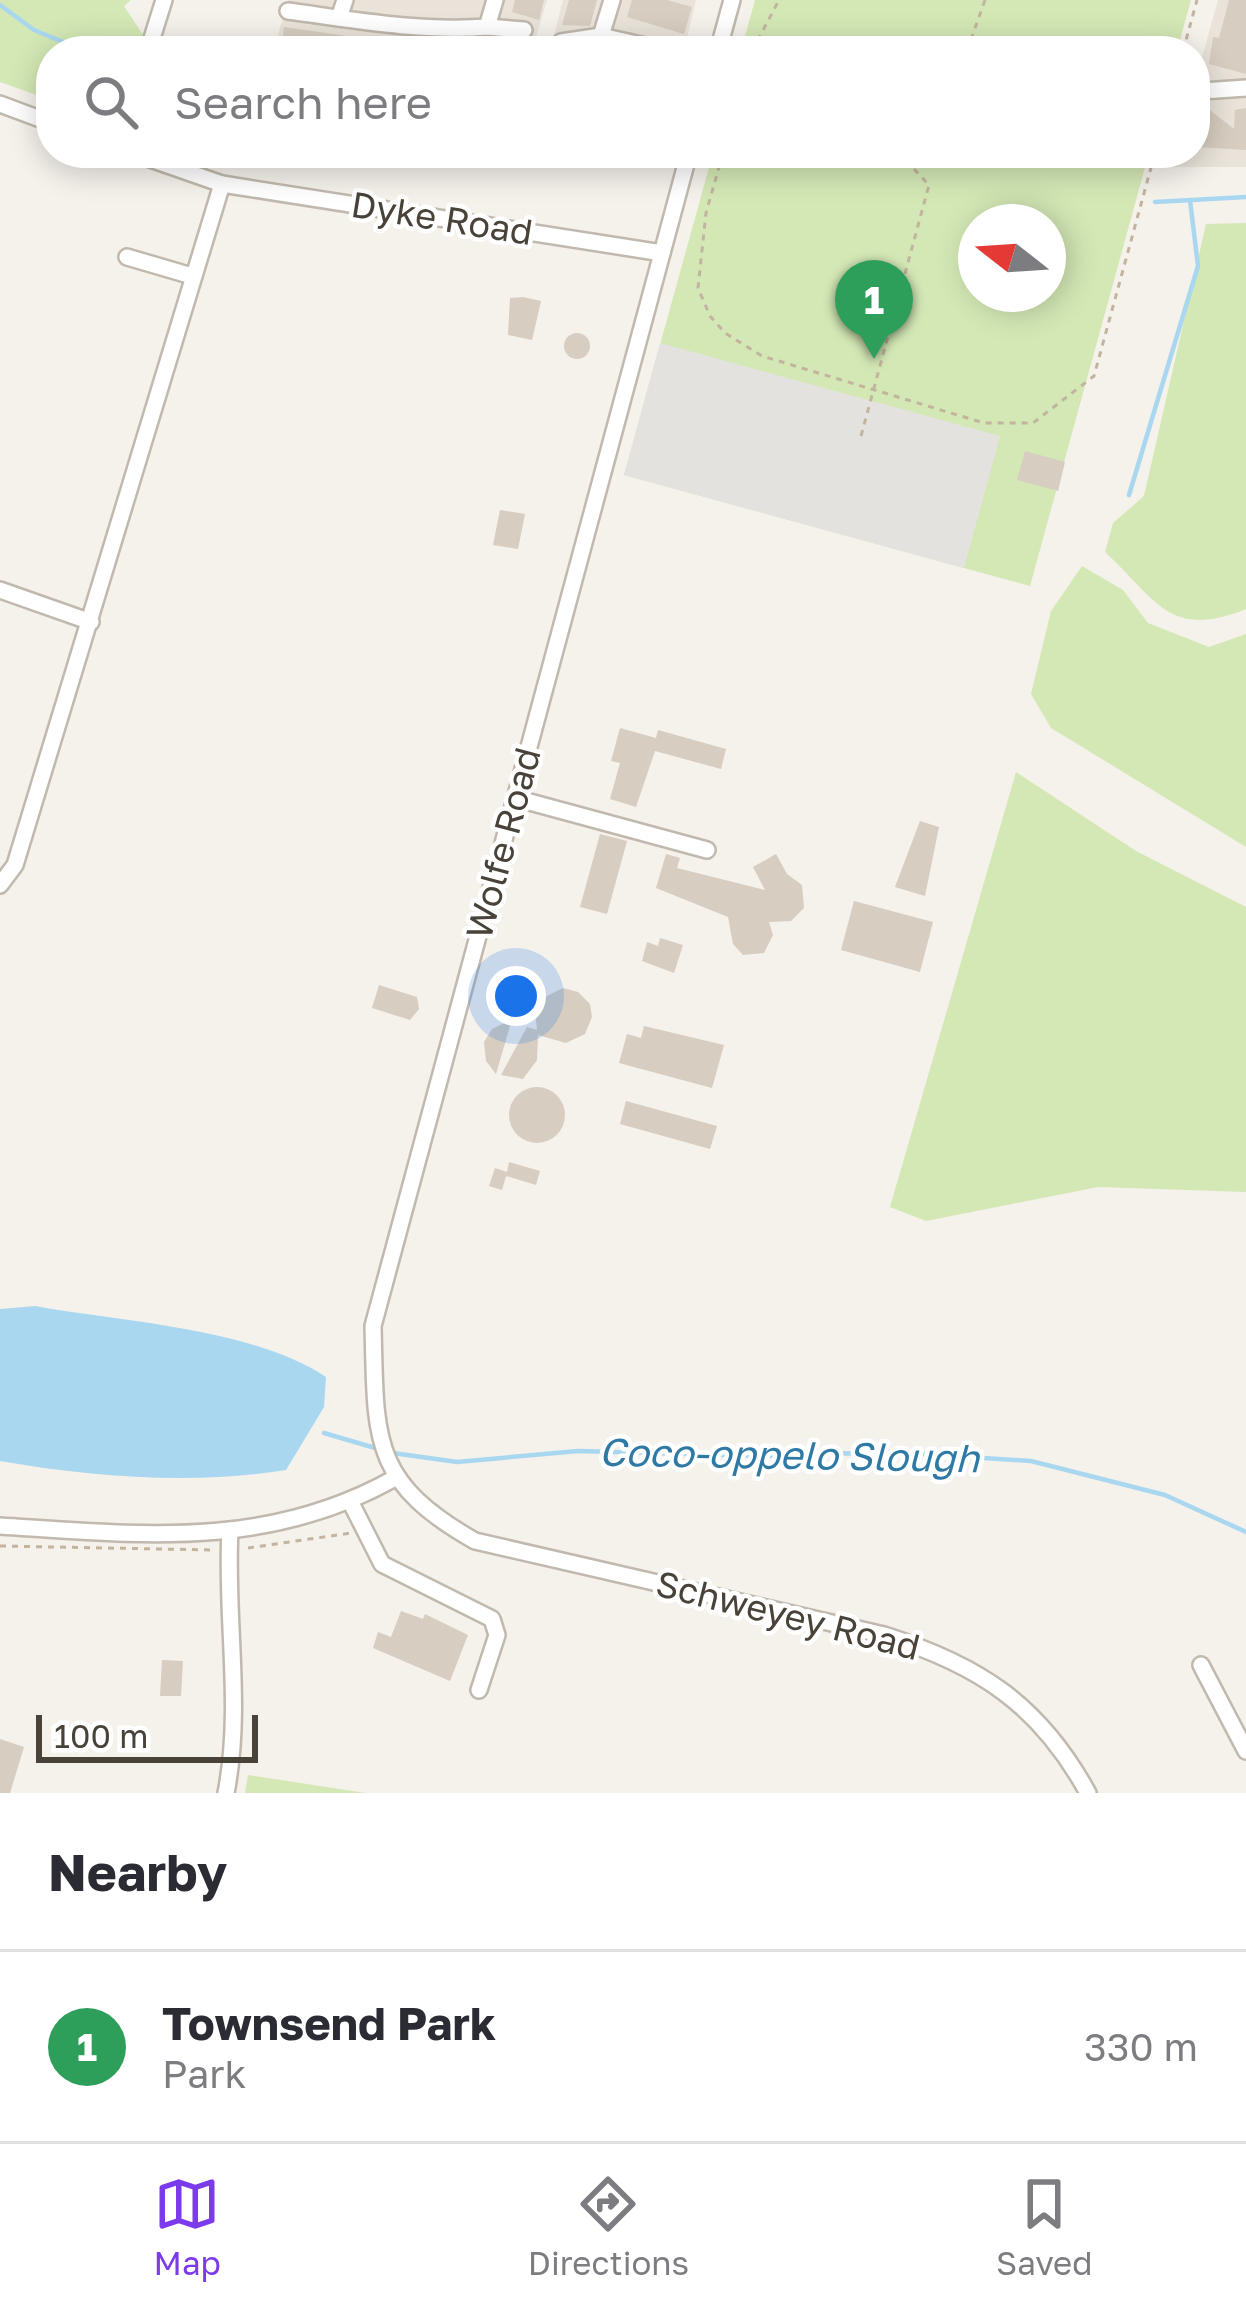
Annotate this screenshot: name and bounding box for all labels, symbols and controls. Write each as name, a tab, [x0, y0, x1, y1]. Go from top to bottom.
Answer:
search box	[36, 36, 1210, 168]
icon: search	[78, 69, 144, 135]
text: Search here	[174, 75, 432, 129]
street label: Dyke Road	[348, 182, 536, 253]
north arrow	[958, 204, 1066, 312]
pin: 1	[835, 260, 913, 359]
street label: Wolfe Road	[456, 742, 549, 943]
your location	[486, 966, 546, 1026]
water label: Coco-oppelo Slough	[598, 1428, 982, 1481]
street label: Schweyey Road	[652, 1561, 924, 1668]
scale bar	[36, 1709, 258, 1762]
text: 100 m	[54, 1716, 148, 1755]
text: Nearby	[48, 1841, 227, 1902]
text: Townsend Park	[162, 1996, 496, 2050]
text: 1	[77, 2023, 97, 2070]
text: 330 m	[1084, 2023, 1198, 2070]
text: Park	[162, 2050, 246, 2097]
tab: Map	[154, 2171, 221, 2282]
tab: Directions	[528, 2171, 689, 2282]
tab: Saved	[996, 2171, 1092, 2282]

